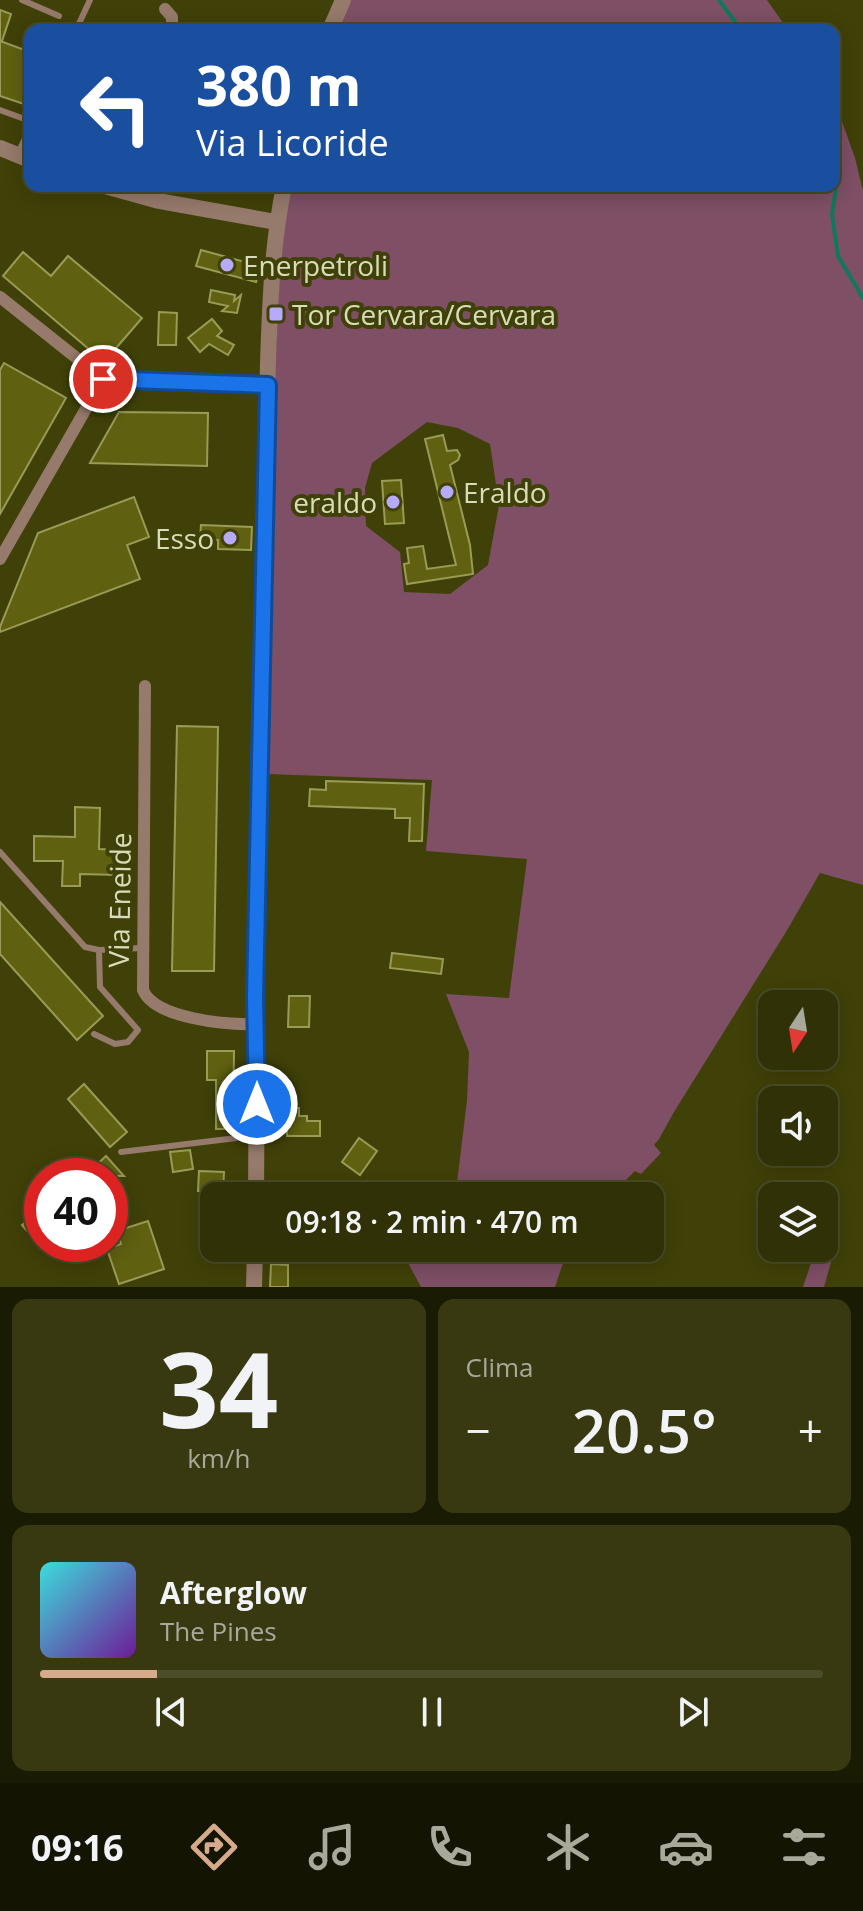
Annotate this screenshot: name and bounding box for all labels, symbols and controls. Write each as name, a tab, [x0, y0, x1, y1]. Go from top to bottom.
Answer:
text: 380 m	[196, 46, 362, 122]
icon: left	[64, 56, 168, 160]
text: Via Licoride	[196, 118, 389, 167]
place label: Enerpetroli	[243, 246, 388, 284]
marker: Enerpetroli	[218, 256, 236, 274]
place label: Tor Cervara/Cervara	[292, 295, 556, 333]
marker: Tor Cervara/Cervara	[267, 305, 285, 323]
pin	[69, 345, 137, 413]
icon: arrive	[81, 357, 125, 401]
place label: Eraldo	[463, 473, 547, 511]
place label: eraldo	[293, 483, 377, 521]
marker: Eraldo	[438, 483, 456, 501]
marker: eraldo	[384, 493, 402, 511]
place label: Esso	[155, 519, 214, 557]
marker: Esso	[221, 529, 239, 547]
street label: Via Eneide	[99, 832, 139, 968]
north arrow	[758, 990, 838, 1070]
map controls	[758, 990, 838, 1262]
position arrow	[215, 1062, 299, 1146]
button: sound	[758, 1086, 838, 1166]
speed limit sign: 40	[24, 1158, 128, 1262]
button: layers	[758, 1182, 838, 1262]
text: 09:18 · 2 min · 470 m	[285, 1201, 579, 1242]
text: 34	[159, 1317, 278, 1458]
text: Clima	[466, 1349, 534, 1385]
text: 20.5°	[572, 1389, 717, 1471]
text: −	[466, 1400, 491, 1460]
text: +	[798, 1400, 823, 1460]
text: km/h	[187, 1440, 250, 1476]
text: Afterglow	[160, 1572, 307, 1613]
text: The Pines	[160, 1613, 277, 1649]
icon: previous	[149, 1690, 193, 1734]
icon: pause	[410, 1690, 454, 1734]
icon: next	[671, 1690, 715, 1734]
icon: directions	[186, 1819, 242, 1875]
icon: music	[304, 1819, 360, 1875]
icon: phone	[422, 1819, 478, 1875]
icon: climate	[540, 1819, 596, 1875]
icon: car	[658, 1819, 714, 1875]
icon: filters	[776, 1819, 832, 1875]
text: 09:16	[31, 1823, 124, 1872]

